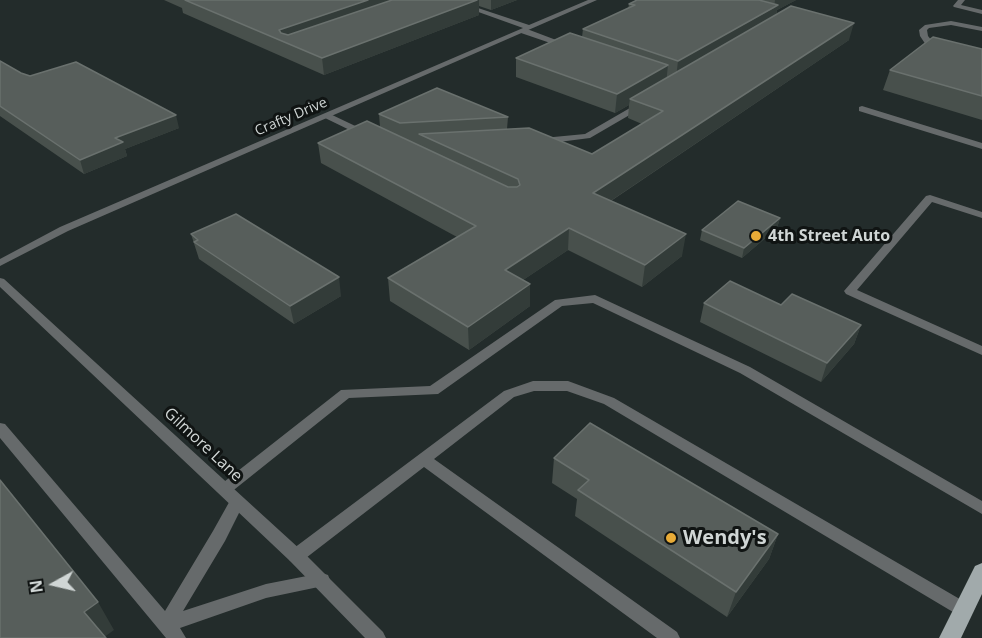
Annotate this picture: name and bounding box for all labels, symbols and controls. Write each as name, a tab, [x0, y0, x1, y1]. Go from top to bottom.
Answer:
street label: Crafty Drive	[252, 94, 330, 140]
place label: 4th Street Auto	[768, 226, 890, 246]
marker: 4th Street Auto	[749, 229, 763, 243]
street label: Gilmore Lane	[160, 404, 246, 486]
place label: Wendy's	[683, 526, 767, 550]
marker: Wendy's	[664, 531, 678, 545]
north arrow	[24, 554, 84, 614]
text: N	[24, 579, 48, 594]

